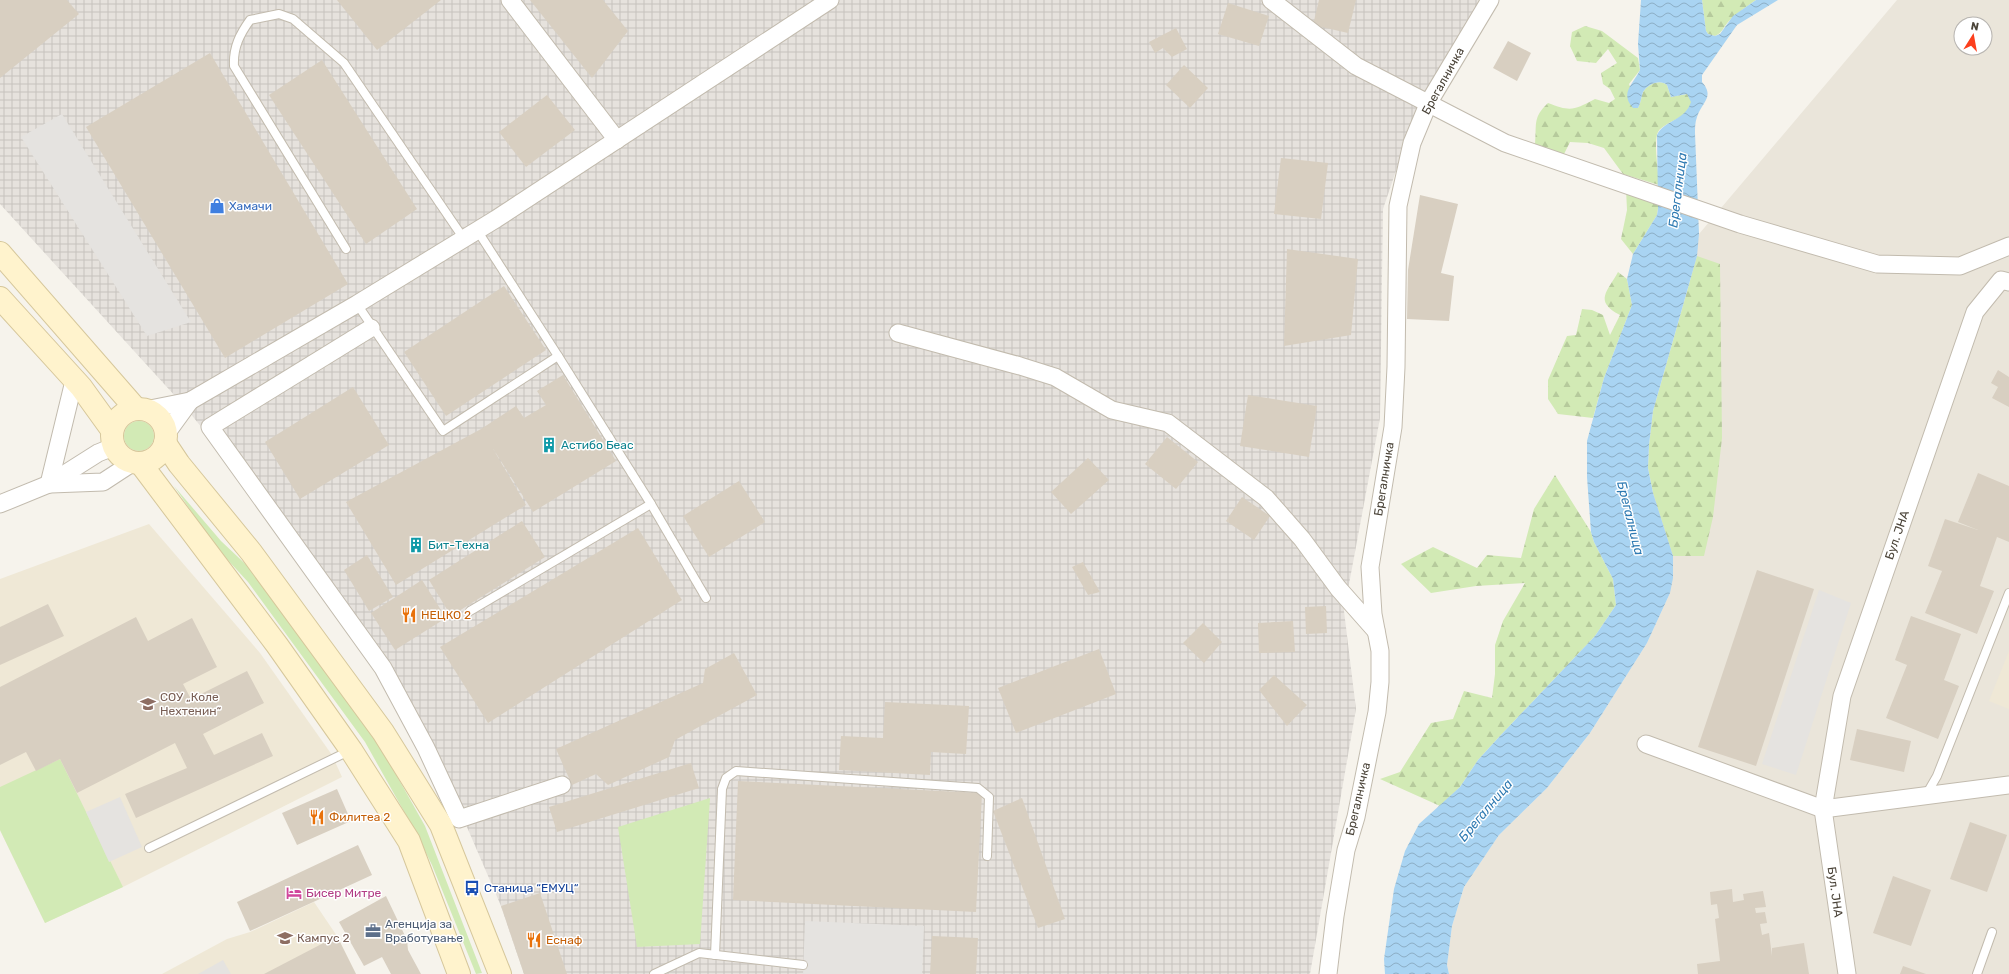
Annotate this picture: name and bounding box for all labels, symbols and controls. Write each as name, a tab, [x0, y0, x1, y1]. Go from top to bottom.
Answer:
north arrow	[1953, 16, 1993, 56]
text: N	[1970, 20, 1980, 34]
street label: Брегалничка	[1419, 45, 1467, 117]
water label: Брегалница	[1665, 151, 1690, 228]
shop icon: Хамачи	[208, 197, 226, 215]
place label: Хамачи	[229, 199, 272, 213]
building icon: Астибо Беас	[540, 436, 558, 454]
place label: Астибо Беас	[561, 438, 634, 452]
street label: Брегалничка	[1371, 441, 1397, 517]
water label: Брегалница	[1614, 480, 1647, 557]
street label: Бул. ЈНА	[1882, 509, 1912, 561]
building icon: Бит-Техна	[407, 536, 425, 554]
place label: Бит-Техна	[428, 538, 489, 552]
restaurant icon: НЕЦКО 2	[400, 606, 418, 624]
place label: НЕЦКО 2	[421, 608, 471, 622]
place label: СОУ „Коле Нехтенин“	[160, 690, 221, 718]
school or university icon: СОУ „Коле Нехтенин“	[139, 695, 157, 713]
street label: Брегалничка	[1343, 761, 1373, 837]
water label: Брегалница	[1455, 776, 1516, 844]
restaurant icon: Филитеа 2	[308, 808, 326, 826]
place label: Филитеа 2	[329, 810, 390, 824]
street label: Бул. ЈНА	[1825, 866, 1845, 918]
bus stop icon: Станица “ЕМУЦ“	[463, 879, 481, 897]
place label: Станица “ЕМУЦ“	[484, 881, 579, 895]
hotel icon: Бисер Митре	[285, 884, 303, 902]
place label: Бисер Митре	[306, 886, 382, 900]
place label: Агенција за Вработување	[385, 917, 463, 945]
office icon: Агенција за Вработување	[364, 922, 382, 940]
school or university icon: Кампус 2	[276, 929, 294, 947]
place label: Кампус 2	[297, 931, 350, 945]
restaurant icon: Еснаф	[525, 931, 543, 949]
place label: Еснаф	[546, 933, 582, 947]

